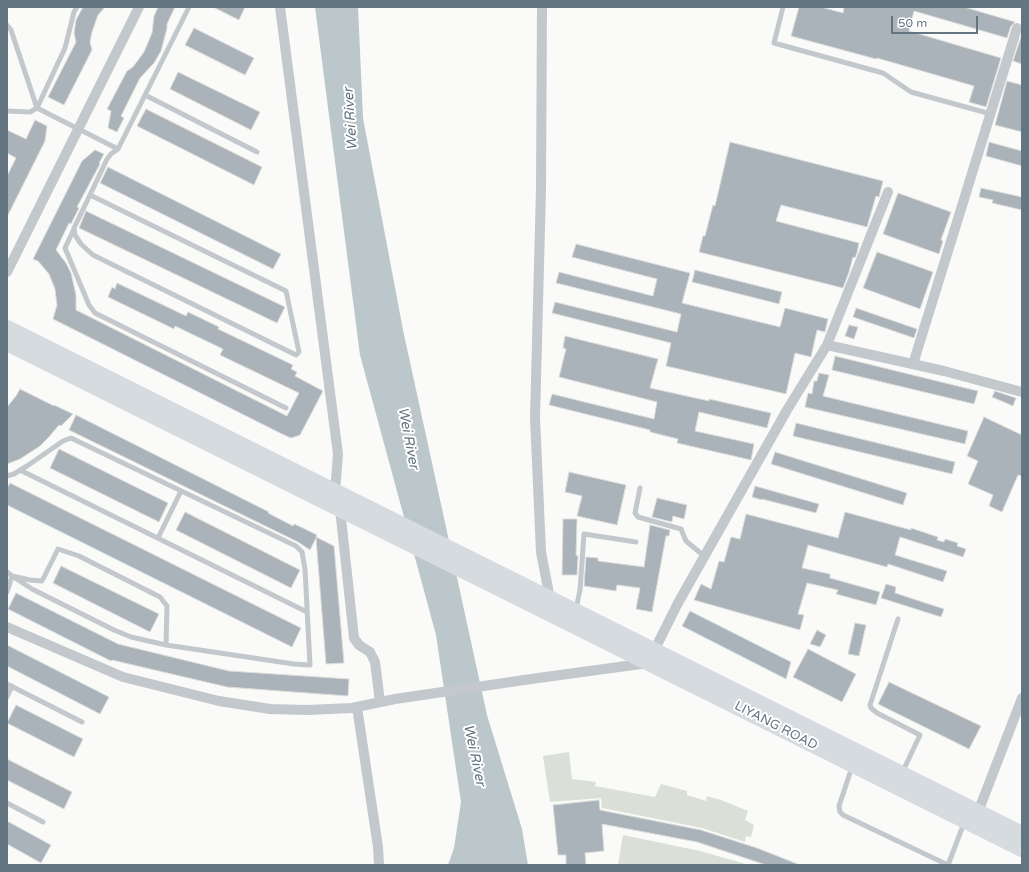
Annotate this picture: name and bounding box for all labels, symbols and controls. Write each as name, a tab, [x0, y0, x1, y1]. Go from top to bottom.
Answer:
scale bar	[893, 8, 980, 34]
text: 50 m	[898, 16, 927, 30]
water label: Wei River	[340, 87, 362, 151]
water label: Wei River	[394, 406, 422, 470]
street label: LIYANG ROAD	[732, 698, 820, 754]
water label: Wei River	[459, 723, 489, 787]

